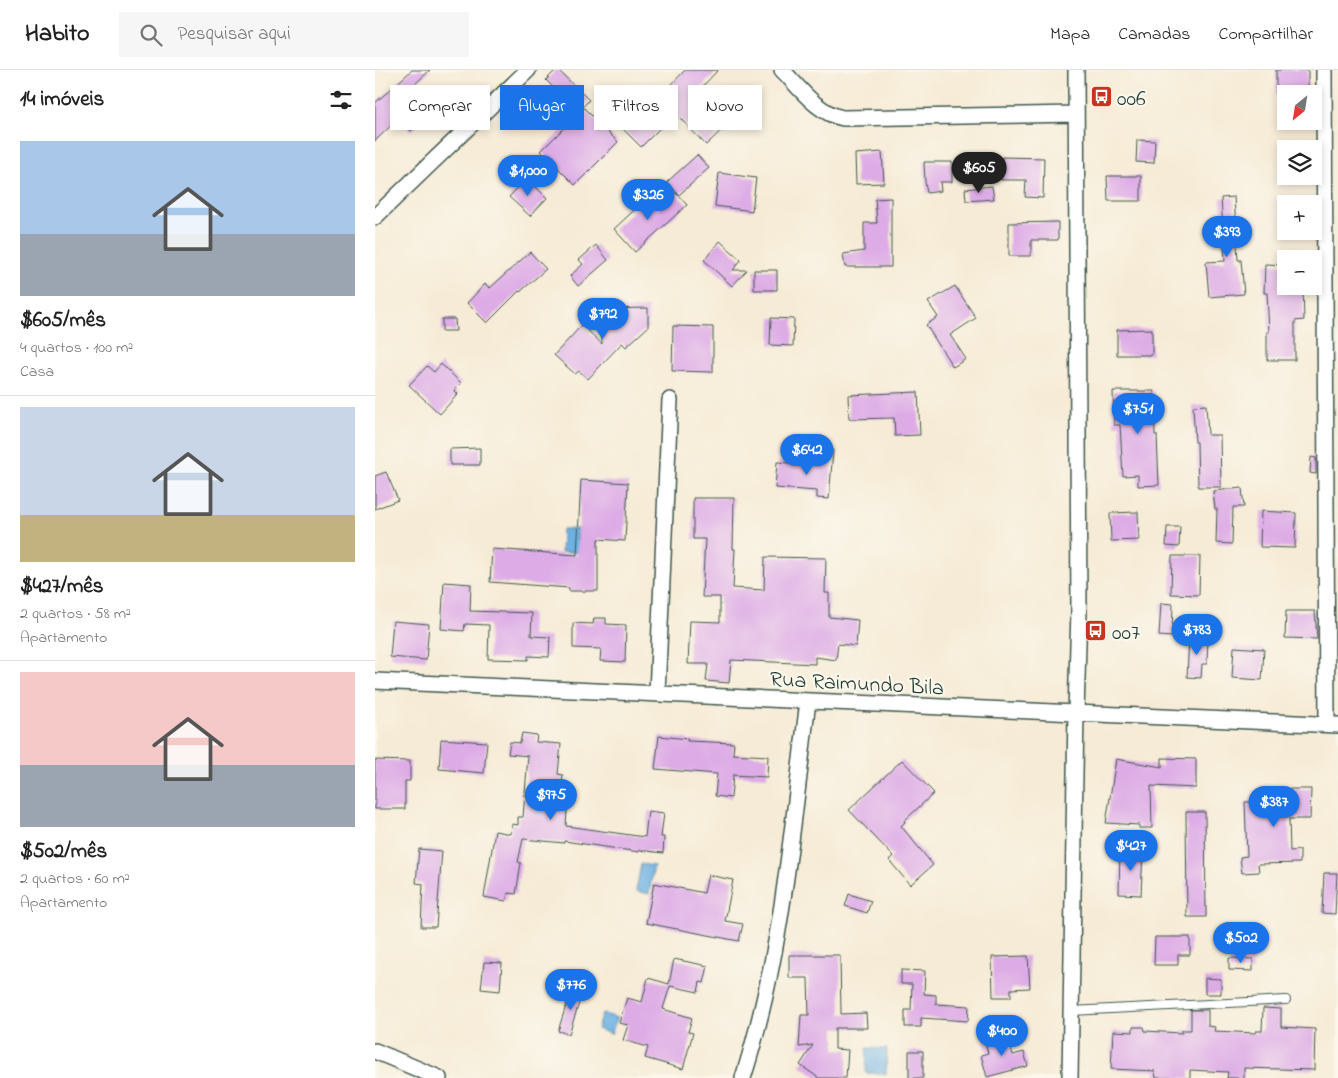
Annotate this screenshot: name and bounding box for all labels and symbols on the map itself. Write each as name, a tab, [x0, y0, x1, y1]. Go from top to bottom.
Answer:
place label: 006	[1117, 84, 1146, 116]
bus stop icon: 006	[1089, 85, 1113, 109]
north arrow	[1277, 85, 1323, 130]
pin: $605	[949, 152, 1009, 194]
pin: $1,000	[487, 154, 569, 197]
pin: $326	[618, 178, 678, 221]
pin: $393	[1197, 216, 1257, 258]
pin: $792	[573, 298, 633, 340]
pin: $751	[1108, 392, 1168, 435]
pin: $642	[777, 434, 837, 476]
pin: $783	[1167, 614, 1227, 656]
place label: 007	[1112, 618, 1140, 650]
bus stop icon: 007	[1084, 619, 1108, 643]
street label: Rua Raimundo Bila	[769, 664, 945, 706]
pin: $975	[521, 778, 581, 821]
pin: $387	[1244, 786, 1304, 828]
pin: $427	[1101, 830, 1161, 872]
pin: $502	[1211, 922, 1271, 964]
pin: $776	[541, 968, 601, 1011]
pin: $400	[972, 1014, 1032, 1057]

